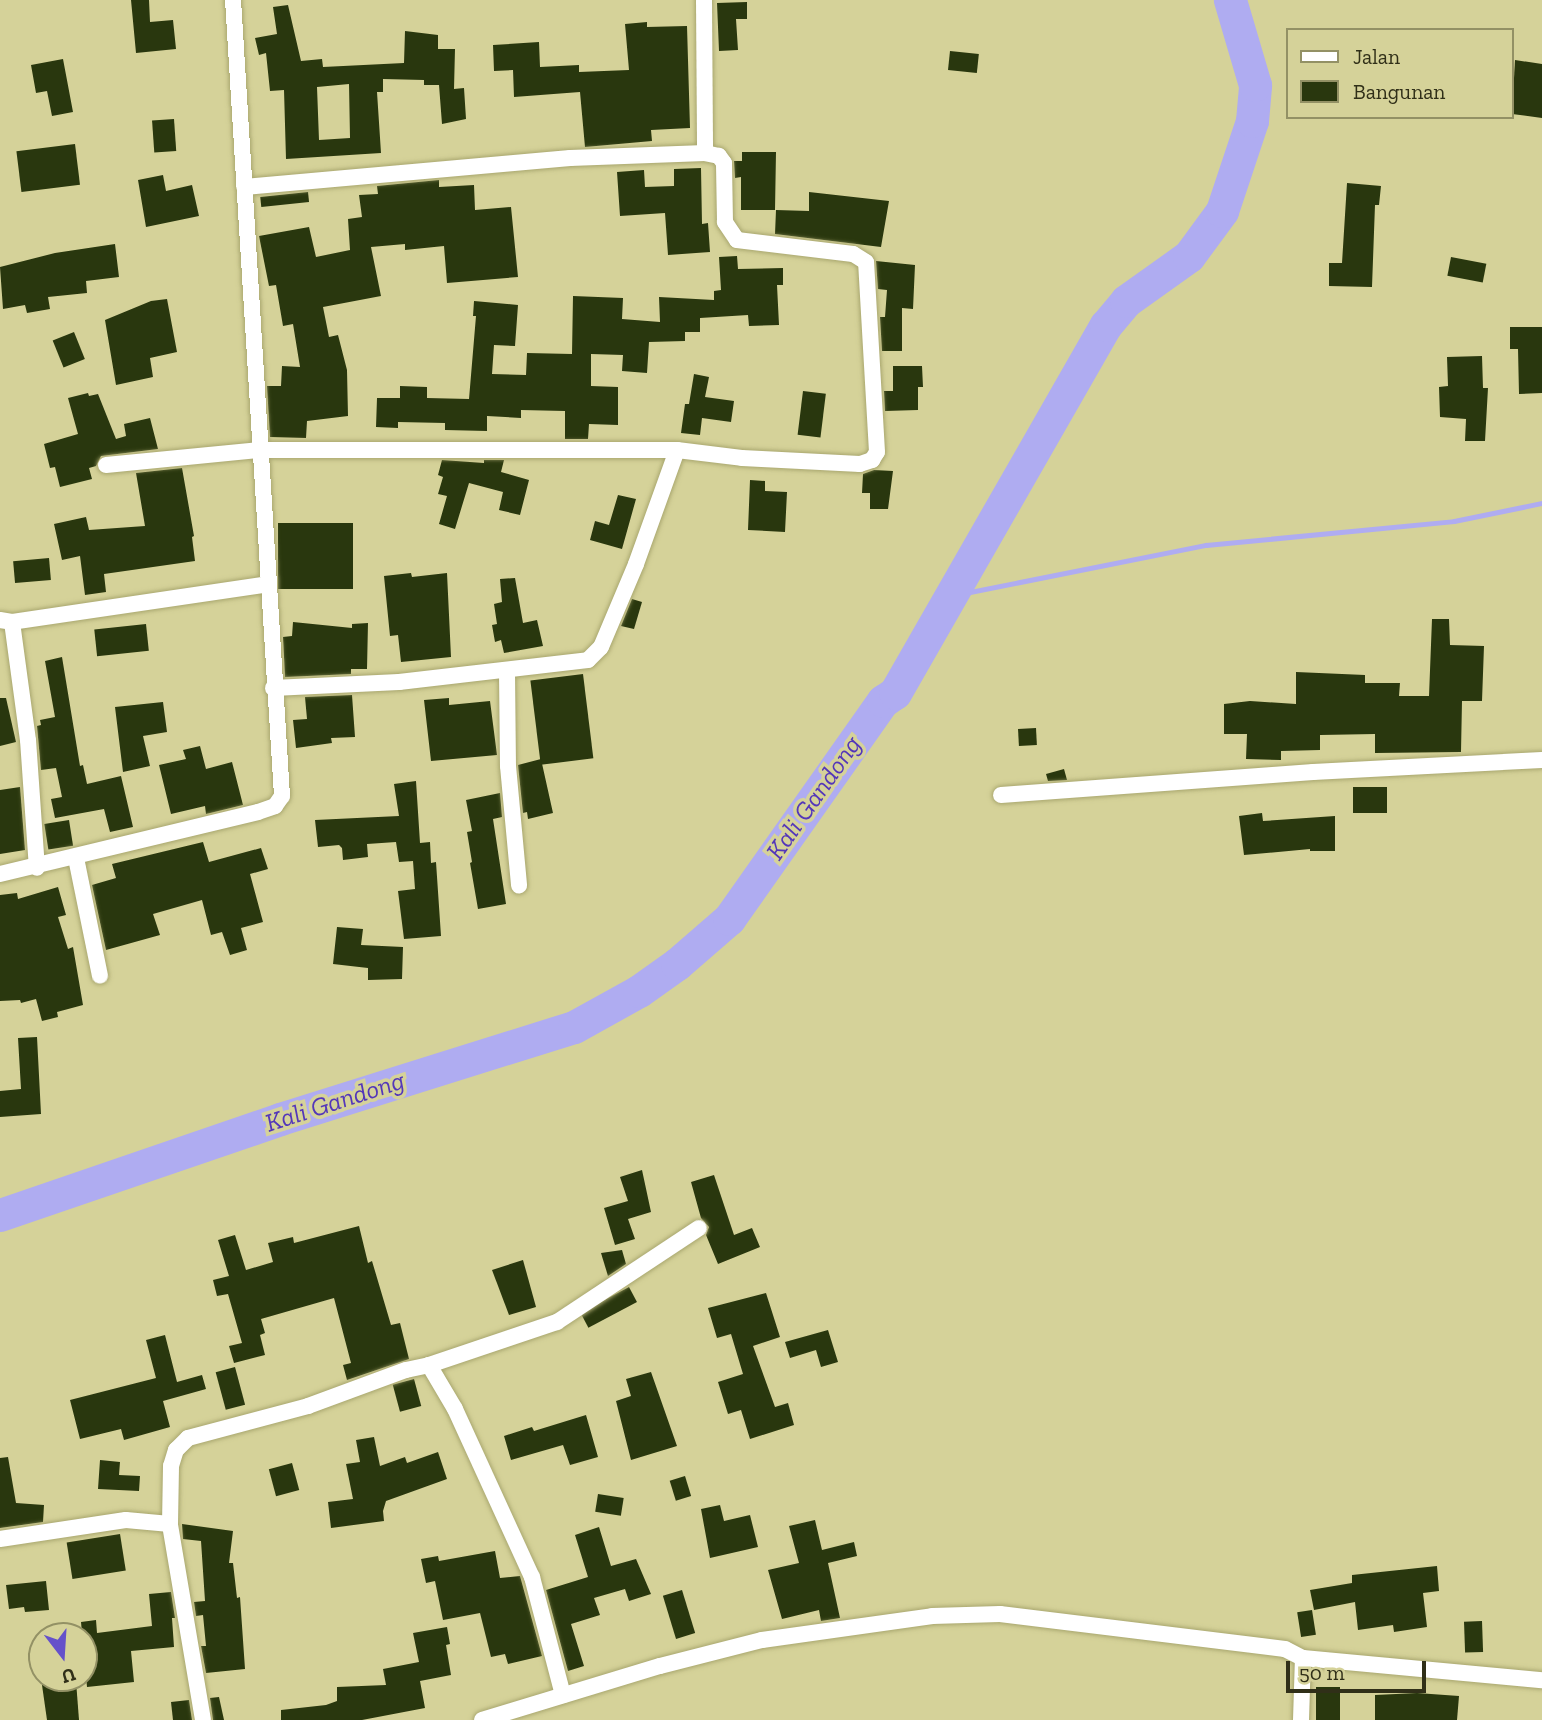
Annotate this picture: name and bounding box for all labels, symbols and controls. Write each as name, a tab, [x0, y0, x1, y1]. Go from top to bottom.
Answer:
legend	[1286, 28, 1514, 119]
text: Jalan	[1353, 44, 1400, 69]
text: Bangunan	[1353, 79, 1445, 104]
water label: Kali Gandong	[760, 730, 868, 866]
water label: Kali Gandong	[262, 1065, 408, 1139]
north arrow	[28, 1622, 98, 1692]
scale bar	[1290, 1646, 1430, 1690]
text: 50 m	[1299, 1660, 1345, 1685]
text: U	[59, 1663, 79, 1689]

